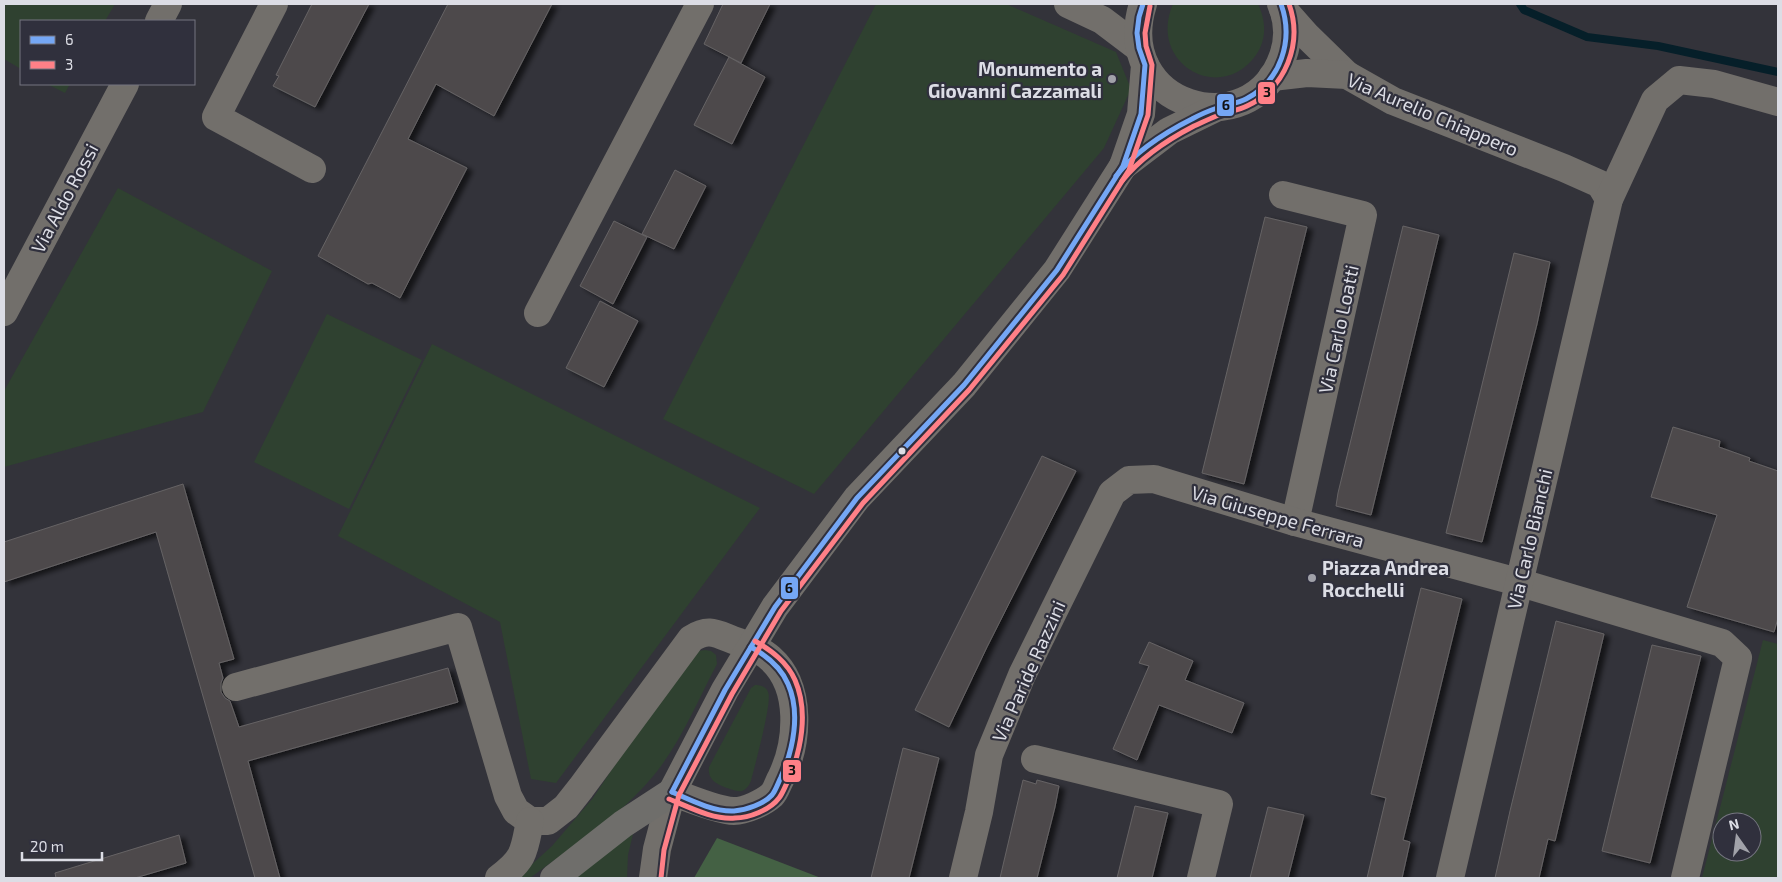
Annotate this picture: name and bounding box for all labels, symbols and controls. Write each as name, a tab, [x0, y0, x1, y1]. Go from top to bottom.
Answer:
legend	[20, 20, 195, 85]
text: 6	[65, 30, 74, 48]
text: 3	[65, 55, 73, 73]
place label: Monumento a Giovanni Cazzamali	[928, 57, 1102, 102]
street label: Via Aurelio Chiappero	[1344, 68, 1522, 160]
marker: Monumento a Giovanni Cazzamali	[1106, 73, 1118, 85]
line badge: 3	[1257, 81, 1276, 105]
text: 3	[1263, 83, 1271, 100]
line badge: 6	[1216, 93, 1235, 117]
text: 6	[1222, 96, 1230, 113]
street label: Via Aldo Rossi	[26, 139, 102, 257]
street label: Via Carlo Loatti	[1313, 263, 1363, 395]
unlabelled marker	[897, 446, 907, 456]
street label: Via Carlo Bianchi	[1502, 466, 1556, 612]
street label: Via Giuseppe Ferrara	[1189, 480, 1367, 552]
place label: Piazza Andrea Rocchelli	[1322, 556, 1449, 601]
marker: Piazza Andrea Rocchelli	[1306, 572, 1318, 584]
line badge: 6	[780, 576, 799, 600]
text: 6	[785, 579, 793, 596]
street label: Via Paride Razzini	[987, 597, 1069, 745]
line badge: 3	[782, 759, 802, 783]
text: 3	[788, 761, 796, 778]
north arrow	[1712, 812, 1762, 862]
text: N	[1727, 814, 1741, 833]
scale bar	[22, 830, 102, 862]
text: 20 m	[30, 837, 64, 855]

